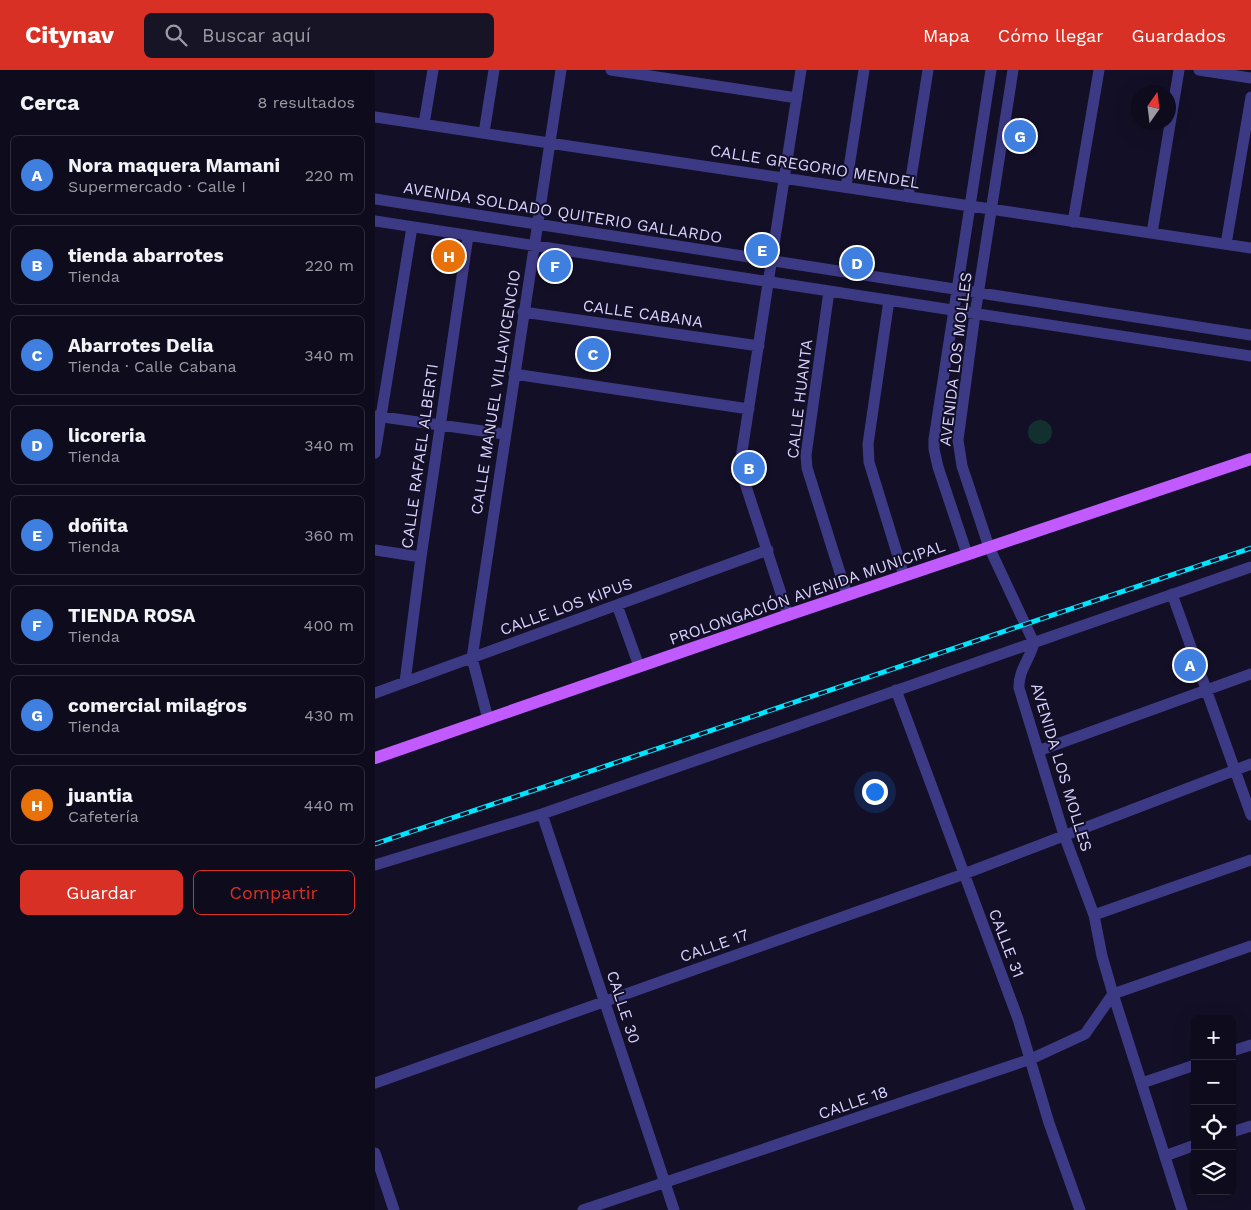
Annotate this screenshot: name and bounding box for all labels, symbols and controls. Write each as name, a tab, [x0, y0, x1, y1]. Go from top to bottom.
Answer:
search box	[144, 13, 494, 58]
text: Citynav	[25, 21, 114, 49]
icon: search	[162, 21, 190, 49]
text: Buscar aquí	[202, 24, 311, 47]
text: Mapa	[923, 25, 970, 46]
text: Cómo llegar	[998, 25, 1104, 46]
text: Guardados	[1132, 25, 1226, 46]
north arrow	[1131, 85, 1176, 130]
text: Cerca	[20, 90, 79, 115]
text: 8 resultados	[257, 93, 355, 112]
pin: G	[1004, 117, 1036, 155]
street label: CALLE GREGORIO MENDEL	[709, 141, 921, 193]
text: Nora maquera Mamani	[68, 154, 280, 177]
text: A	[32, 166, 42, 185]
text: 220 m	[305, 166, 354, 185]
text: Supermercado · Calle I	[68, 177, 246, 196]
street label: AVENIDA SOLDADO QUITERIO GALLARDO	[402, 178, 724, 247]
pin: E	[746, 231, 778, 269]
pin: H	[433, 237, 465, 275]
text: tienda abarrotes	[68, 244, 224, 267]
pin: D	[841, 244, 873, 282]
pin: F	[539, 247, 571, 285]
text: B	[32, 256, 42, 275]
text: 220 m	[305, 256, 354, 275]
text: Tienda	[68, 267, 120, 286]
street label: CALLE MANUEL VILLAVICENCIO	[467, 268, 524, 516]
street label: AVENIDA LOS MOLLES	[935, 271, 976, 447]
street label: CALLE CABANA	[582, 296, 705, 331]
text: Abarrotes Delia	[68, 334, 213, 357]
pin: C	[577, 335, 609, 373]
street label: CALLE HUANTA	[783, 338, 816, 460]
text: C	[32, 346, 42, 365]
text: 340 m	[304, 346, 354, 365]
text: Tienda · Calle Cabana	[68, 357, 237, 376]
street label: CALLE RAFAEL ALBERTI	[397, 362, 442, 550]
text: licoreria	[68, 424, 146, 447]
text: D	[31, 436, 43, 455]
text: 340 m	[304, 436, 354, 455]
text: Tienda	[68, 447, 120, 466]
pin: B	[733, 449, 765, 487]
text: doñita	[68, 514, 128, 537]
text: E	[32, 526, 42, 545]
text: 360 m	[304, 526, 354, 545]
street label: PROLONGACIÓN AVENIDA MUNICIPAL	[667, 536, 948, 649]
text: Tienda	[68, 537, 120, 556]
street label: CALLE LOS KIPUS	[497, 574, 635, 639]
text: TIENDA ROSA	[68, 604, 195, 627]
text: F	[32, 616, 42, 635]
text: 400 m	[304, 616, 354, 635]
text: Tienda	[68, 627, 120, 646]
pin: A	[1174, 646, 1206, 684]
street label: AVENIDA LOS MOLLES	[1027, 681, 1096, 854]
text: comercial milagros	[68, 694, 247, 717]
text: G	[31, 706, 43, 725]
text: 430 m	[304, 706, 354, 725]
text: Tienda	[68, 717, 120, 736]
your location	[862, 779, 888, 805]
text: juantia	[68, 784, 133, 807]
text: H	[31, 796, 43, 815]
text: 440 m	[304, 796, 354, 815]
text: Cafetería	[68, 807, 139, 826]
button: Guardar	[20, 870, 183, 915]
button: Compartir	[193, 870, 355, 915]
street label: CALLE 31	[985, 906, 1028, 980]
street label: CALLE 17	[677, 925, 751, 966]
street label: CALLE 30	[603, 968, 644, 1046]
map controls	[1191, 1015, 1236, 1195]
button: +	[1191, 1015, 1236, 1060]
button: −	[1191, 1060, 1236, 1105]
street label: CALLE 18	[816, 1082, 890, 1123]
button: locate	[1191, 1105, 1236, 1150]
button: layers	[1191, 1150, 1236, 1195]

